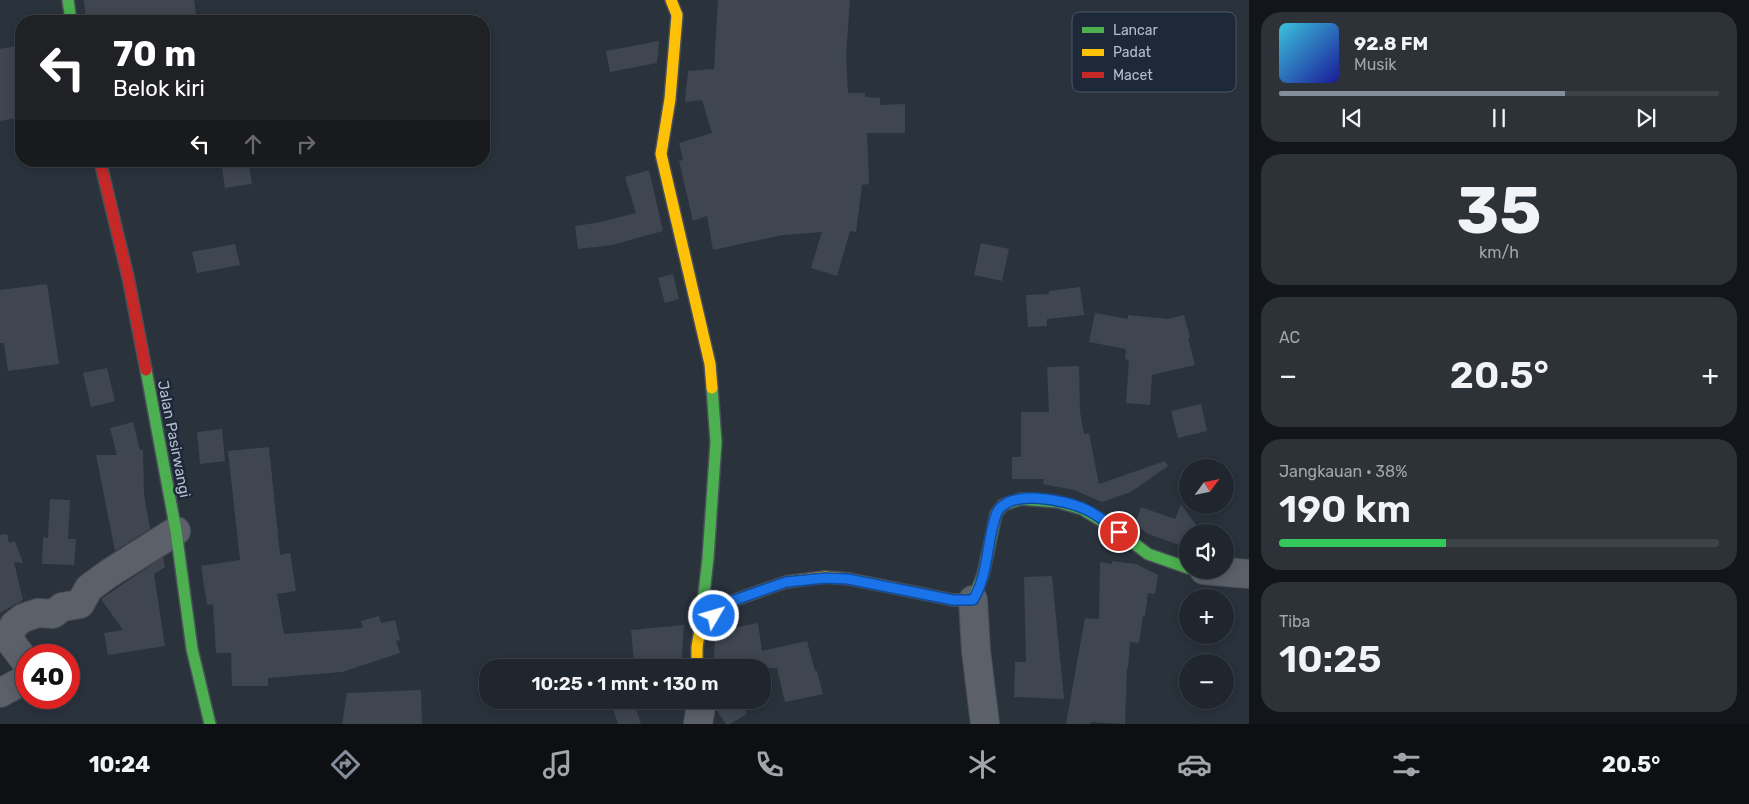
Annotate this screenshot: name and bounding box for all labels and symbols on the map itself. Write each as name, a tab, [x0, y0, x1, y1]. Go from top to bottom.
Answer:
legend	[1072, 12, 1236, 92]
text: Lancar	[1113, 22, 1159, 39]
text: Padat	[1113, 44, 1152, 61]
text: Macet	[1113, 67, 1153, 84]
street label: Jalan Pasirwangi	[154, 379, 194, 499]
north arrow	[1179, 459, 1234, 514]
pin	[1098, 511, 1140, 553]
position arrow	[687, 589, 739, 641]
speed limit sign: 40	[15, 644, 80, 709]

